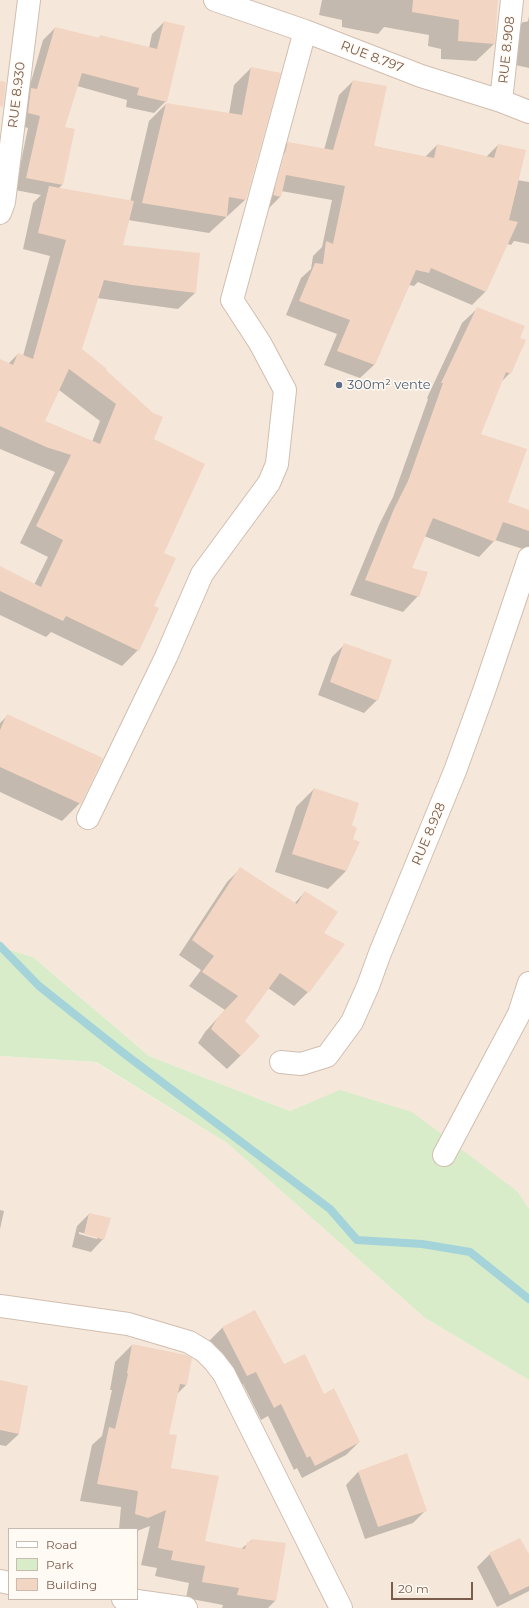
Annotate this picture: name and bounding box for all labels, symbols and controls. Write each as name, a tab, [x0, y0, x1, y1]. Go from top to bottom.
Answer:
street label: RUE 8.908	[496, 15, 518, 85]
street label: RUE 8.797	[338, 38, 406, 76]
street label: RUE 8.930	[5, 61, 29, 129]
place label: 300m² vente	[347, 377, 431, 393]
marker: 300m² vente	[334, 380, 344, 390]
street label: RUE 8.928	[409, 800, 449, 868]
legend	[8, 1528, 138, 1600]
text: Road	[46, 1537, 77, 1552]
text: Park	[46, 1557, 73, 1572]
scale bar	[393, 1574, 475, 1600]
text: Building	[46, 1577, 97, 1592]
text: 20 m	[398, 1581, 429, 1596]

